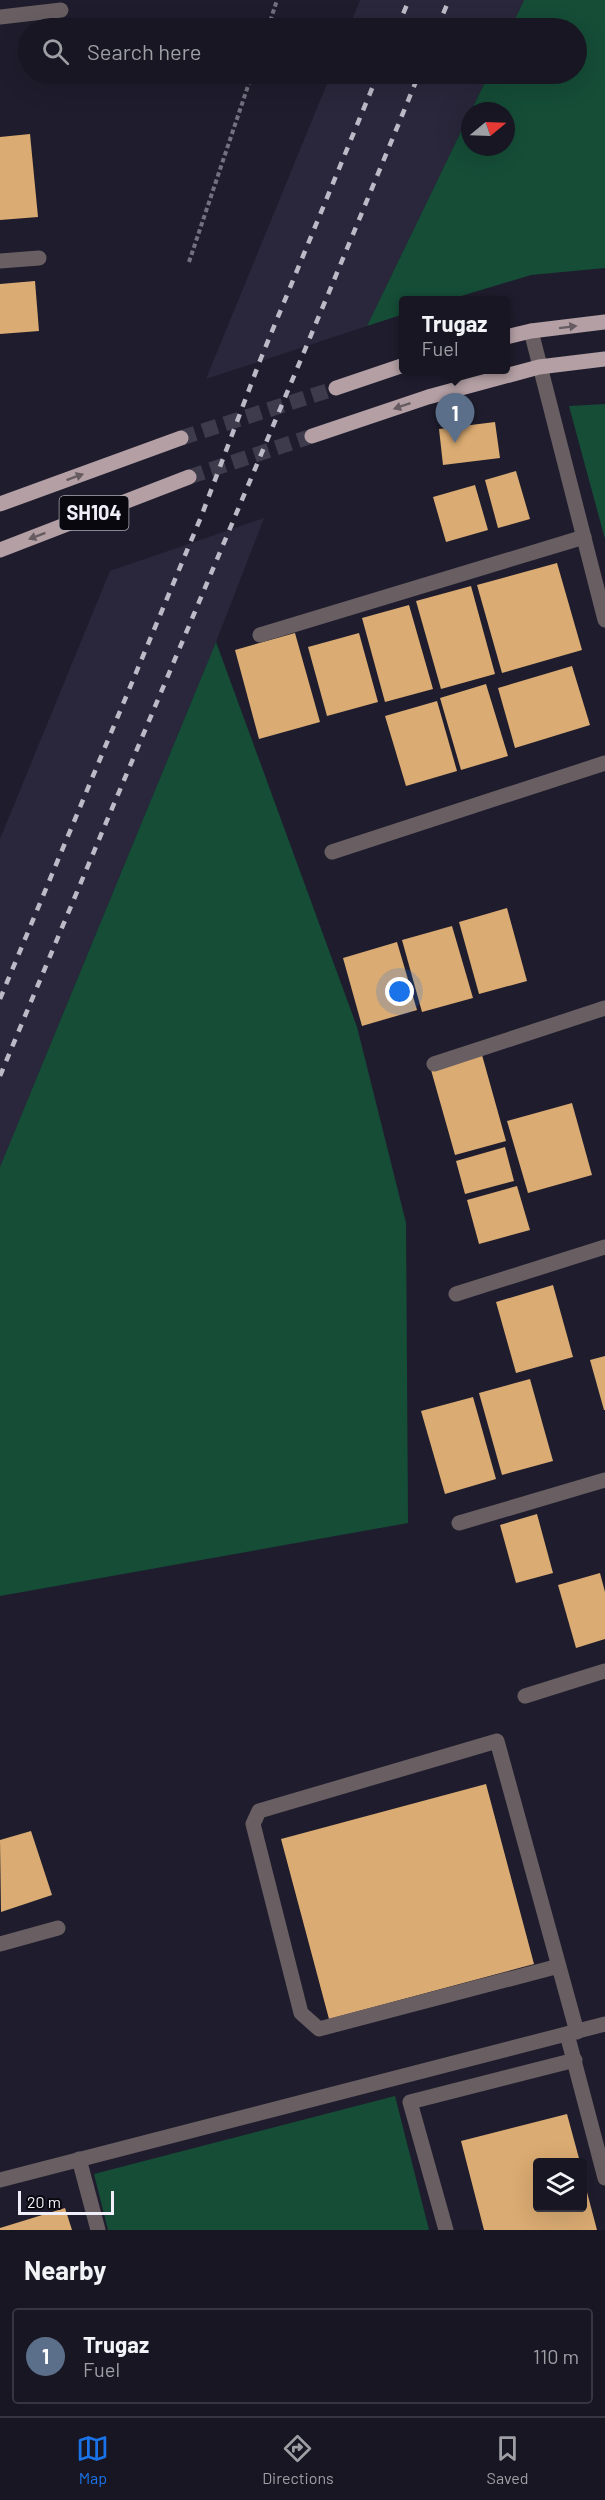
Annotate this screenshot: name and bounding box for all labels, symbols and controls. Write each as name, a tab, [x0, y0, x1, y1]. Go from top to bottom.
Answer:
search box	[18, 18, 587, 84]
icon: search	[39, 35, 72, 68]
text: Search here	[87, 38, 201, 64]
north arrow	[461, 102, 515, 156]
popup	[399, 296, 510, 374]
text: Trugaz	[421, 310, 488, 336]
one-way arrow	[558, 322, 577, 331]
text: Fuel	[421, 336, 459, 360]
pin: 1	[436, 394, 474, 443]
one-way arrow	[393, 401, 411, 411]
one-way arrow	[66, 471, 84, 481]
road number: SH104	[60, 496, 128, 530]
one-way arrow	[27, 531, 45, 541]
your location	[385, 977, 414, 1006]
map controls	[533, 2158, 587, 2212]
button: layers	[533, 2158, 587, 2212]
scale bar	[18, 2188, 114, 2216]
text: 20 m	[27, 2192, 61, 2211]
text: Nearby	[24, 2254, 106, 2285]
text: Trugaz	[83, 2331, 149, 2357]
text: 1	[42, 2344, 49, 2368]
text: 110 m	[533, 2344, 579, 2368]
text: Fuel	[83, 2357, 120, 2381]
tab: Map	[76, 2432, 109, 2487]
tab: Directions	[262, 2432, 334, 2487]
tab: Saved	[487, 2432, 529, 2487]

